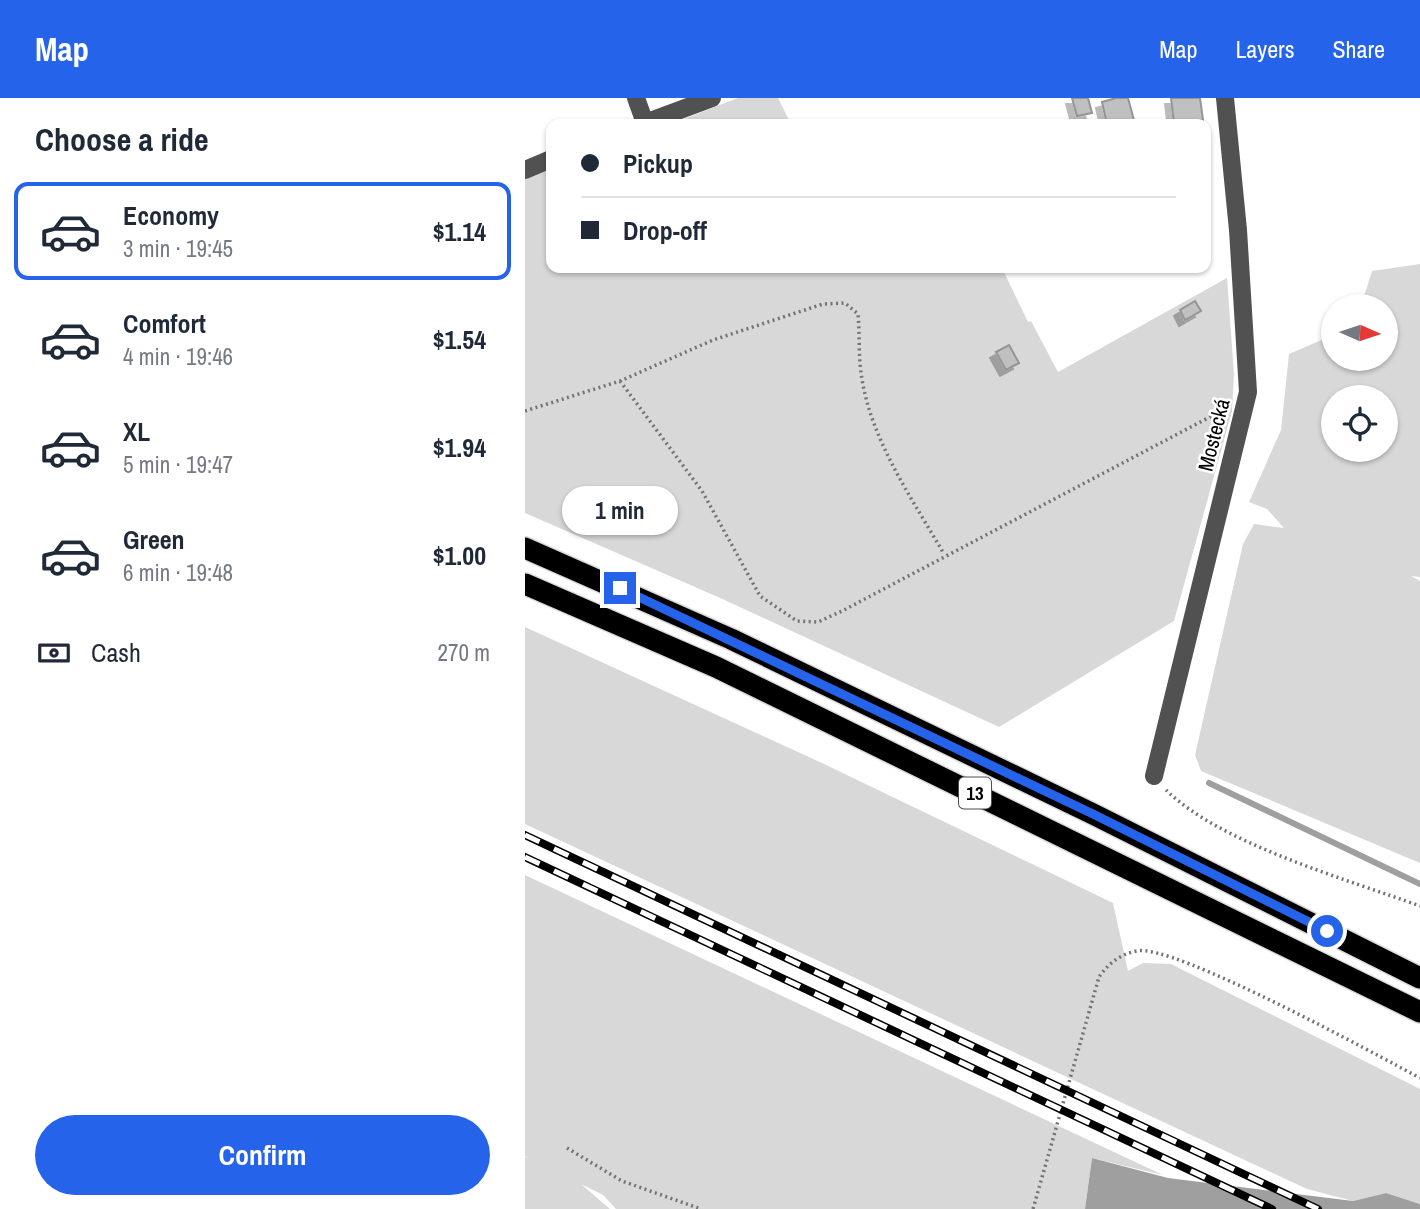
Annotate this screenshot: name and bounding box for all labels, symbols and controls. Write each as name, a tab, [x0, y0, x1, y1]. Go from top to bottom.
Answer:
text: Map	[35, 27, 89, 71]
text: Map	[1159, 33, 1197, 65]
text: Layers	[1235, 33, 1294, 65]
text: Share	[1332, 33, 1385, 65]
text: Choose a ride	[35, 118, 209, 161]
text: Pickup	[623, 146, 693, 181]
text: Economy	[123, 198, 219, 233]
icon: car	[39, 200, 102, 263]
text: Drop-off	[623, 213, 707, 248]
text: $1.14	[433, 214, 486, 249]
text: 3 min · 19:45	[123, 233, 233, 264]
north arrow	[1321, 294, 1398, 371]
map controls	[1321, 294, 1398, 462]
text: Comfort	[123, 306, 206, 341]
icon: car	[39, 308, 102, 371]
text: $1.54	[433, 322, 486, 357]
text: 4 min · 19:46	[123, 341, 233, 372]
button: locate	[1321, 385, 1398, 462]
street label: Mostecká	[1191, 395, 1237, 474]
text: XL	[123, 414, 150, 449]
icon: car	[39, 416, 102, 479]
text: $1.94	[433, 430, 486, 465]
text: 5 min · 19:47	[123, 449, 233, 480]
callout: 1 min	[562, 486, 678, 536]
text: 1 min	[595, 495, 645, 526]
text: Green	[123, 522, 185, 557]
icon: car	[39, 524, 102, 587]
text: $1.00	[433, 538, 486, 573]
text: 6 min · 19:48	[123, 557, 233, 588]
route end	[604, 572, 636, 604]
icon: cash	[35, 634, 73, 672]
text: Cash	[91, 635, 141, 670]
text: 270 m	[438, 637, 490, 668]
road number: 13	[959, 778, 991, 808]
route start	[1311, 915, 1343, 947]
button: Confirm	[35, 1115, 490, 1195]

